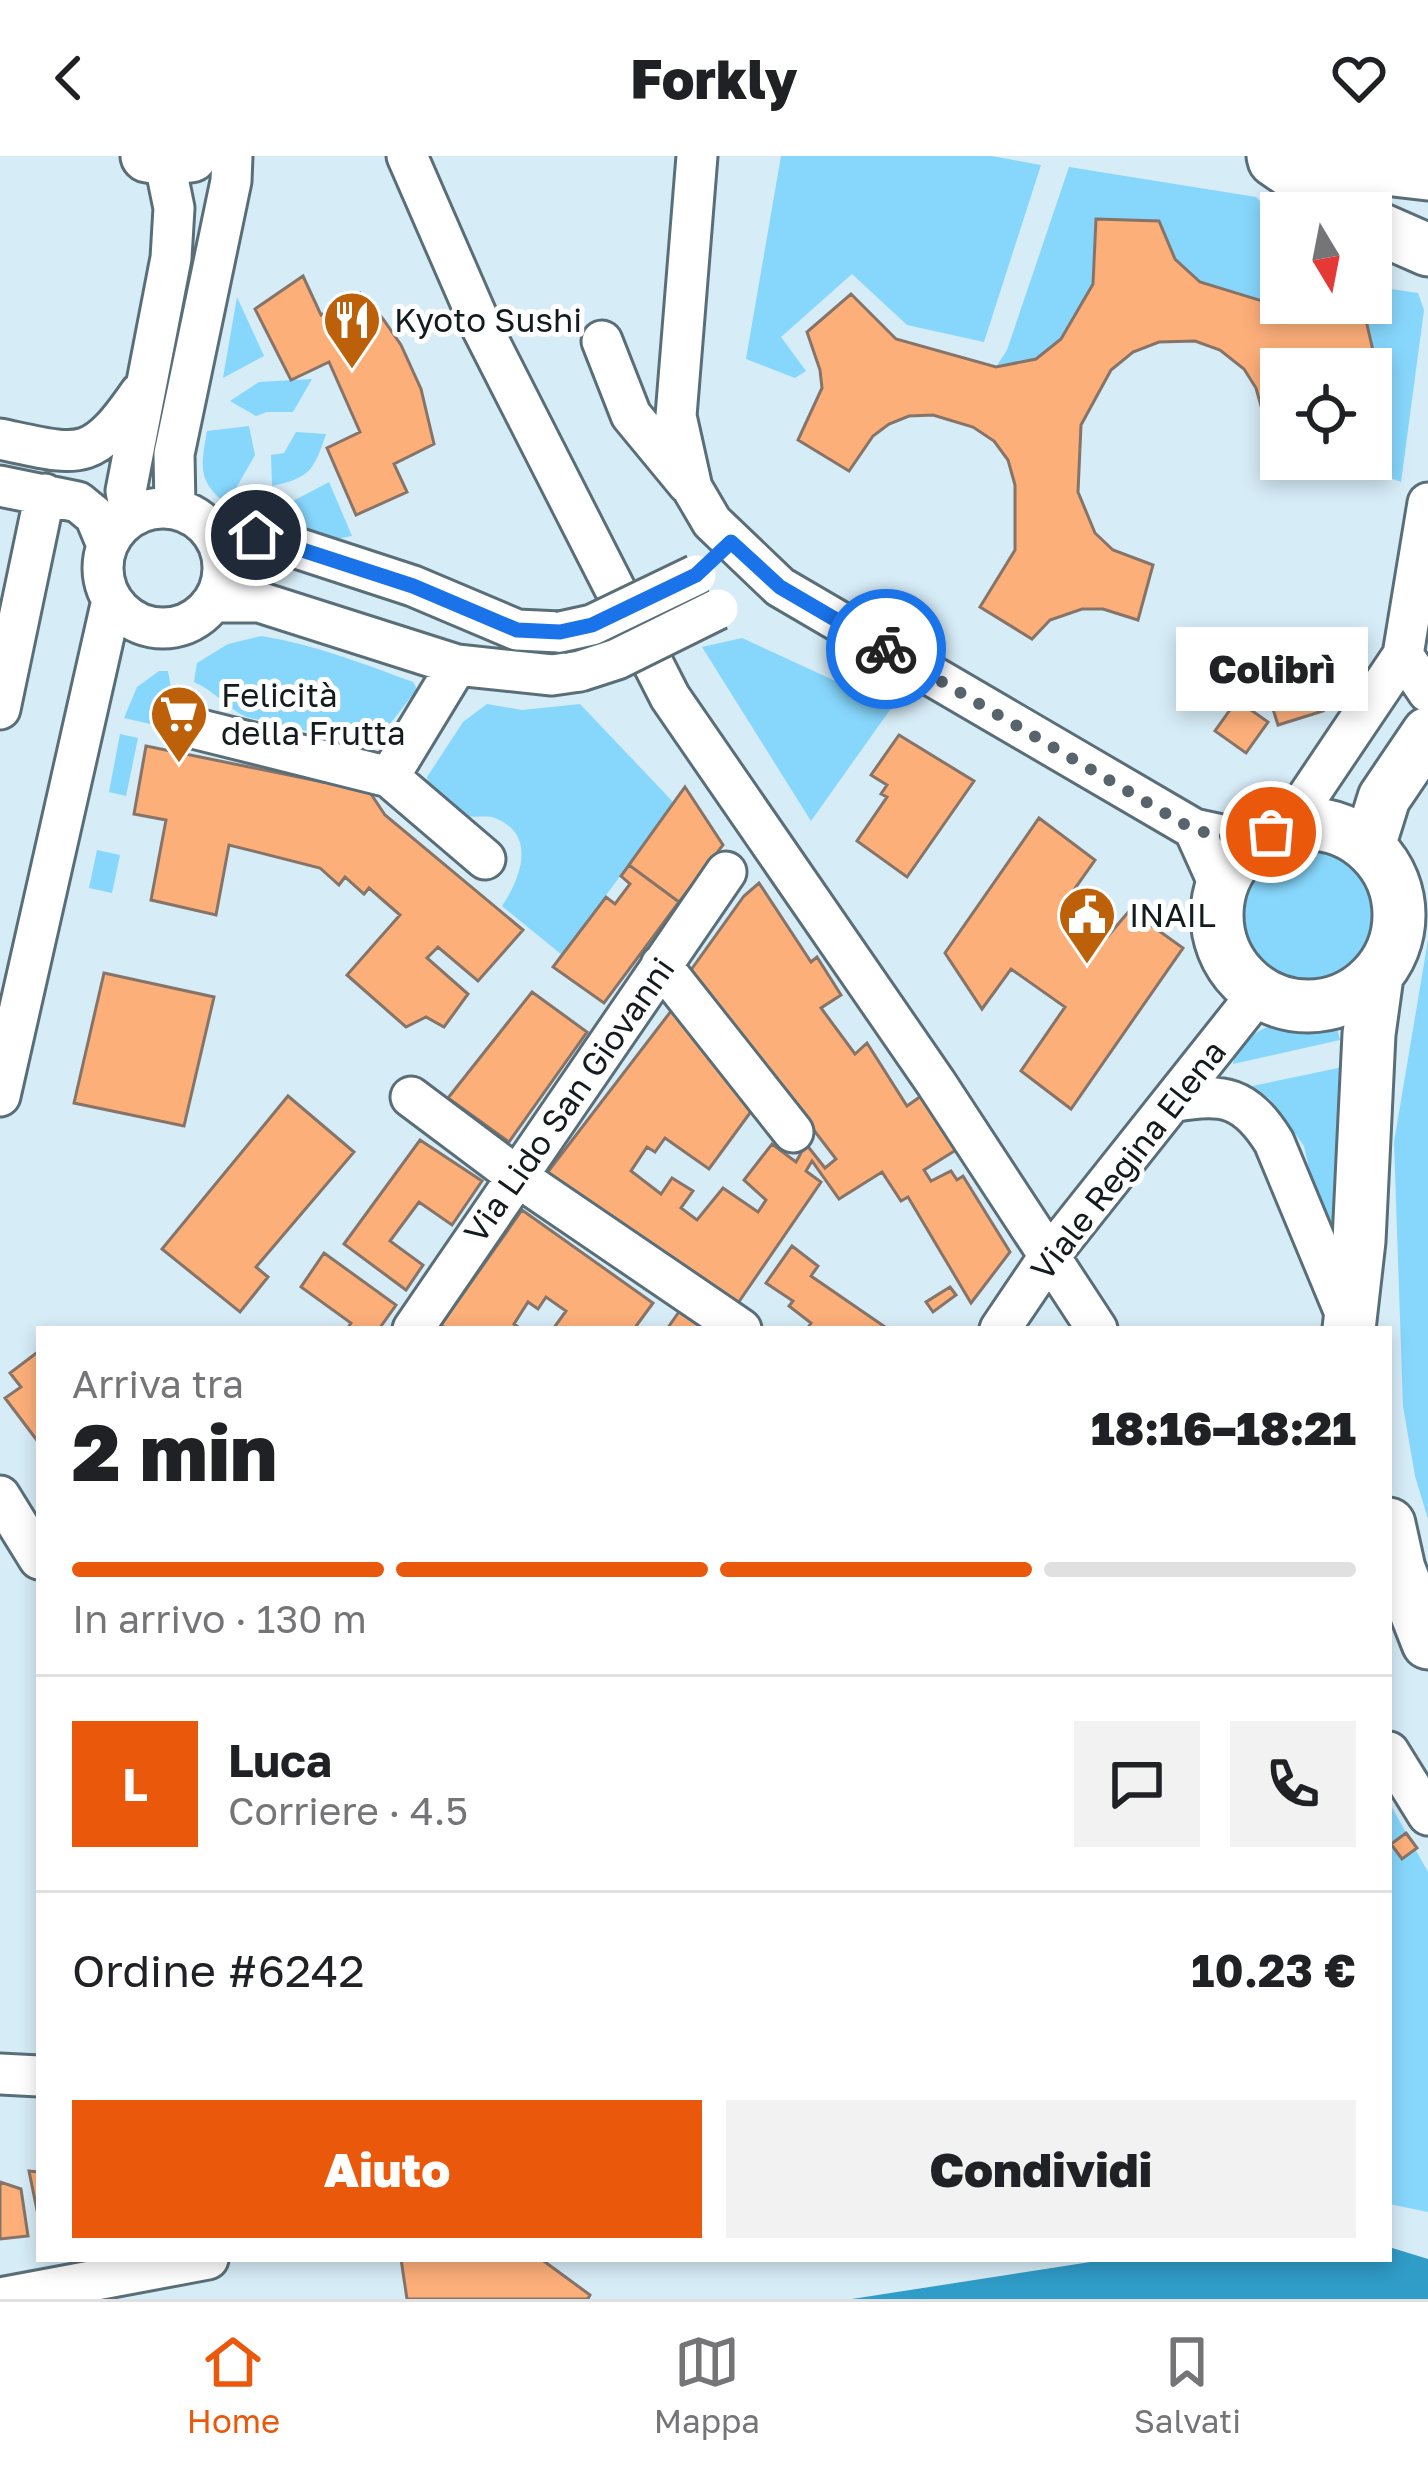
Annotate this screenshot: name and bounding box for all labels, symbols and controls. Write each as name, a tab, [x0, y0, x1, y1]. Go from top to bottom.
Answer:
icon: back	[36, 45, 102, 111]
icon: heart	[1326, 45, 1392, 111]
text: Forkly	[630, 46, 798, 111]
north arrow	[1260, 192, 1392, 324]
map controls	[1260, 192, 1392, 480]
restaurant icon: Kyoto Sushi	[321, 289, 383, 371]
place label: Kyoto Sushi	[394, 300, 582, 339]
button: locate	[1260, 348, 1392, 480]
pin	[205, 484, 307, 586]
icon: home	[223, 502, 289, 568]
courier	[826, 589, 946, 709]
icon: bike	[853, 616, 919, 682]
callout: Colibrì	[1175, 628, 1367, 712]
text: Colibrì	[1208, 645, 1336, 692]
place label: Felicità della Frutta	[221, 675, 406, 752]
supermarket icon: Felicità della Frutta	[148, 683, 210, 765]
pin	[1220, 781, 1322, 883]
icon: bag	[1238, 799, 1304, 865]
public building icon: INAIL	[1056, 884, 1118, 966]
place label: INAIL	[1129, 895, 1216, 934]
street label: Via Lido San Giovanni	[455, 950, 682, 1250]
street label: Viale Regina Elena	[1022, 1032, 1233, 1287]
text: Arriva tra	[72, 1360, 244, 1407]
text: 18:16–18:21	[1091, 1401, 1356, 1455]
text: 2 min	[72, 1405, 277, 1498]
text: In arrivo · 130 m	[72, 1595, 367, 1642]
button: chat	[1074, 1721, 1200, 1847]
button: phone	[1230, 1721, 1356, 1847]
text: Luca	[228, 1733, 332, 1787]
text: L	[122, 1757, 148, 1811]
text: Corriere · 4.5	[228, 1787, 468, 1834]
text: Ordine #6242	[72, 1943, 365, 1997]
text: 10.23 €	[1191, 1943, 1356, 1997]
button: Aiuto	[72, 2100, 702, 2238]
button: Condividi	[726, 2100, 1356, 2238]
tab: Home	[187, 2329, 280, 2440]
tab: Mappa	[654, 2329, 760, 2440]
tab: Salvati	[1134, 2329, 1241, 2440]

